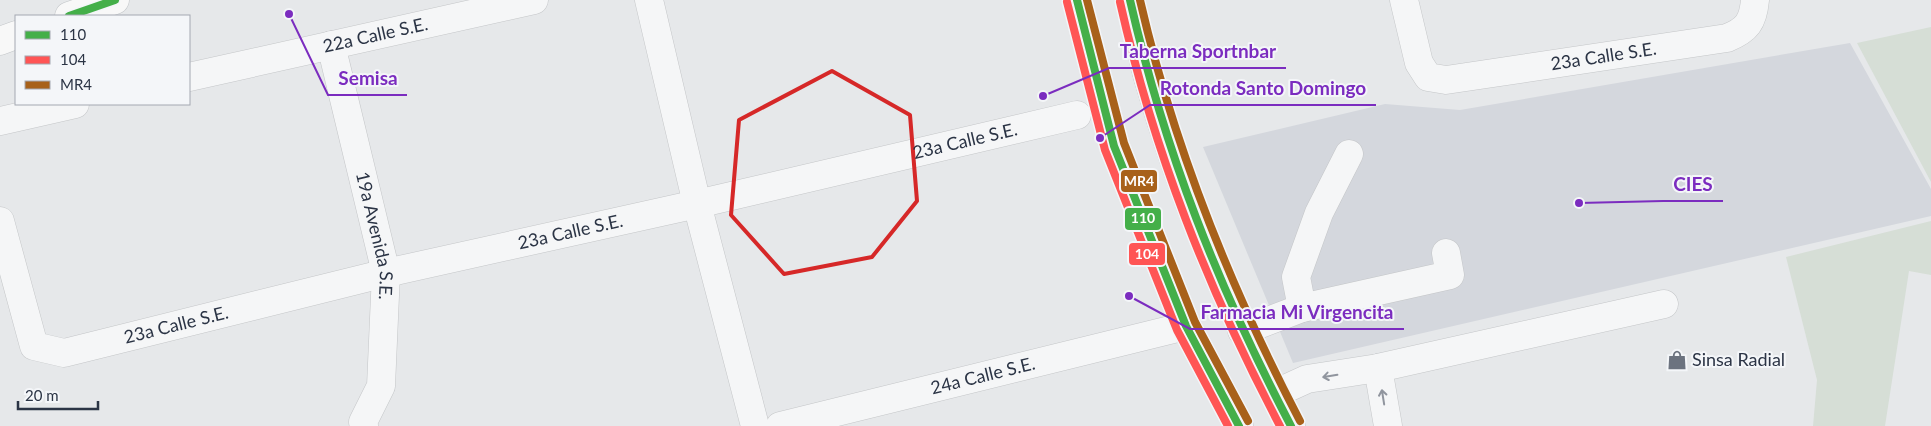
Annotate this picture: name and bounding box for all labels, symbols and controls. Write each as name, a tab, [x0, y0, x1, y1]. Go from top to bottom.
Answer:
street label: 22a Calle S.E.	[321, 12, 430, 57]
legend	[15, 15, 190, 105]
text: 110	[60, 25, 86, 43]
callout: Taberna Sportnbar	[1109, 34, 1286, 68]
street label: 23a Calle S.E.	[1549, 37, 1658, 74]
text: Taberna Sportnbar	[1120, 39, 1277, 62]
text: 104	[60, 50, 86, 68]
callout: Semisa	[328, 61, 407, 95]
text: Semisa	[338, 66, 398, 89]
callout: Rotonda Santo Domingo	[1150, 71, 1376, 105]
text: MR4	[60, 75, 92, 93]
text: Rotonda Santo Domingo	[1160, 76, 1366, 99]
street label: 23a Calle S.E.	[910, 117, 1019, 163]
callout: CIES	[1663, 167, 1723, 201]
street label: 19a Avenida S.E.	[352, 169, 398, 300]
line badge: MR4	[1120, 169, 1158, 193]
text: MR4	[1124, 172, 1154, 189]
text: CIES	[1673, 172, 1713, 195]
line badge: 110	[1124, 207, 1162, 231]
street label: 23a Calle S.E.	[516, 209, 625, 253]
text: 110	[1131, 209, 1155, 226]
line badge: 104	[1128, 242, 1166, 266]
text: 104	[1135, 245, 1159, 262]
callout: Farmacia Mi Virgencita	[1190, 295, 1404, 329]
text: Farmacia Mi Virgencita	[1201, 300, 1393, 323]
street label: 23a Calle S.E.	[122, 301, 230, 348]
place label: Sinsa Radial	[1692, 348, 1785, 370]
shop icon: Sinsa Radial	[1666, 349, 1688, 371]
street label: 24a Calle S.E.	[928, 352, 1037, 398]
one-way arrow	[1323, 371, 1339, 381]
scale bar	[18, 378, 98, 410]
text: 20 m	[25, 386, 59, 404]
one-way arrow	[1378, 389, 1388, 405]

